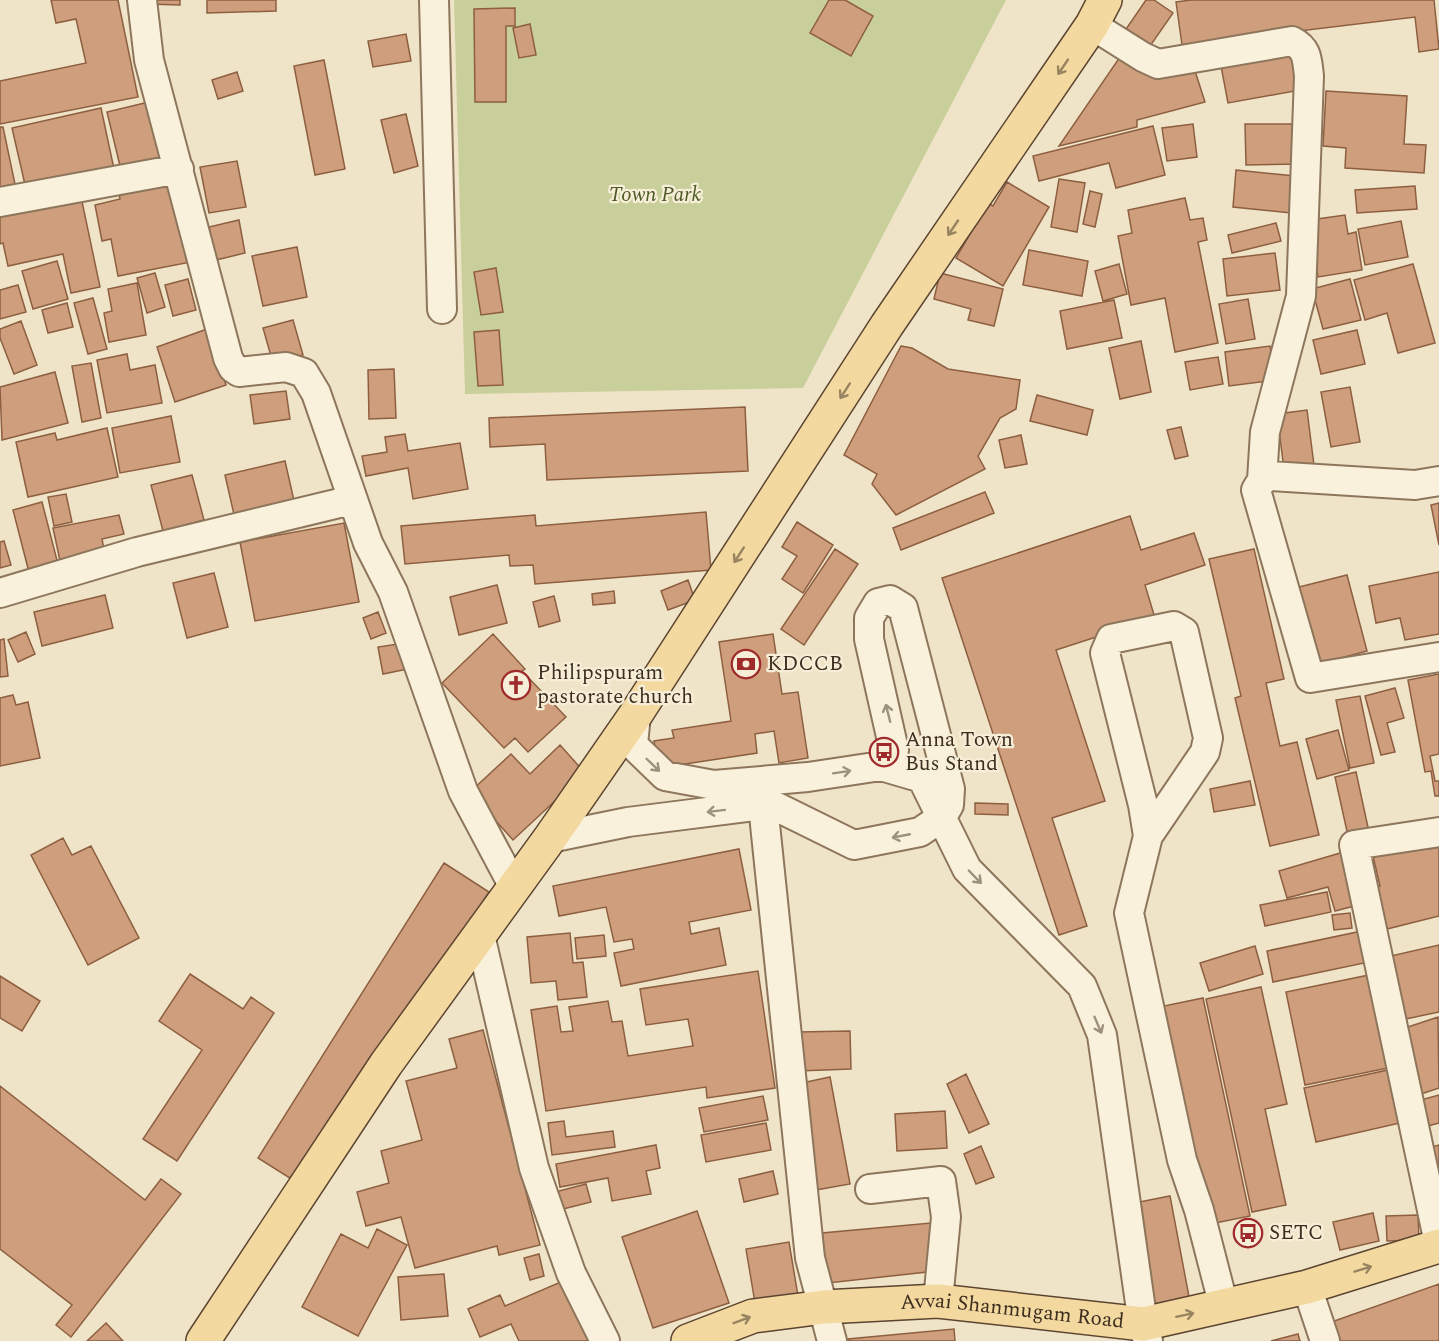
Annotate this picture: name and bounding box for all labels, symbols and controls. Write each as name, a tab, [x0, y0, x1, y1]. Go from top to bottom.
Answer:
one-way arrow	[1057, 58, 1069, 75]
park label: Town Park	[609, 179, 701, 211]
one-way arrow	[947, 220, 959, 236]
one-way arrow	[838, 382, 851, 399]
one-way arrow	[733, 546, 746, 563]
bank icon: KDCCB	[730, 648, 762, 680]
place label: KDCCB	[767, 648, 843, 680]
place label: Philipspuram pastorate church	[537, 657, 693, 713]
church icon: Philipspuram pastorate church	[500, 669, 532, 701]
one-way arrow	[881, 704, 893, 723]
place label: Anna Town Bus Stand	[905, 724, 1013, 780]
bus stop icon: Anna Town Bus Stand	[868, 736, 900, 768]
one-way arrow	[645, 757, 660, 772]
one-way arrow	[831, 767, 851, 778]
one-way arrow	[707, 806, 727, 817]
one-way arrow	[892, 831, 911, 842]
one-way arrow	[967, 869, 982, 884]
one-way arrow	[1093, 1015, 1104, 1033]
bus stop icon: SETC	[1232, 1217, 1264, 1249]
place label: SETC	[1269, 1217, 1323, 1249]
one-way arrow	[1353, 1263, 1372, 1274]
street label: Avvai Shanmugam Road	[899, 1285, 1126, 1338]
one-way arrow	[1175, 1309, 1195, 1320]
one-way arrow	[732, 1314, 751, 1325]

